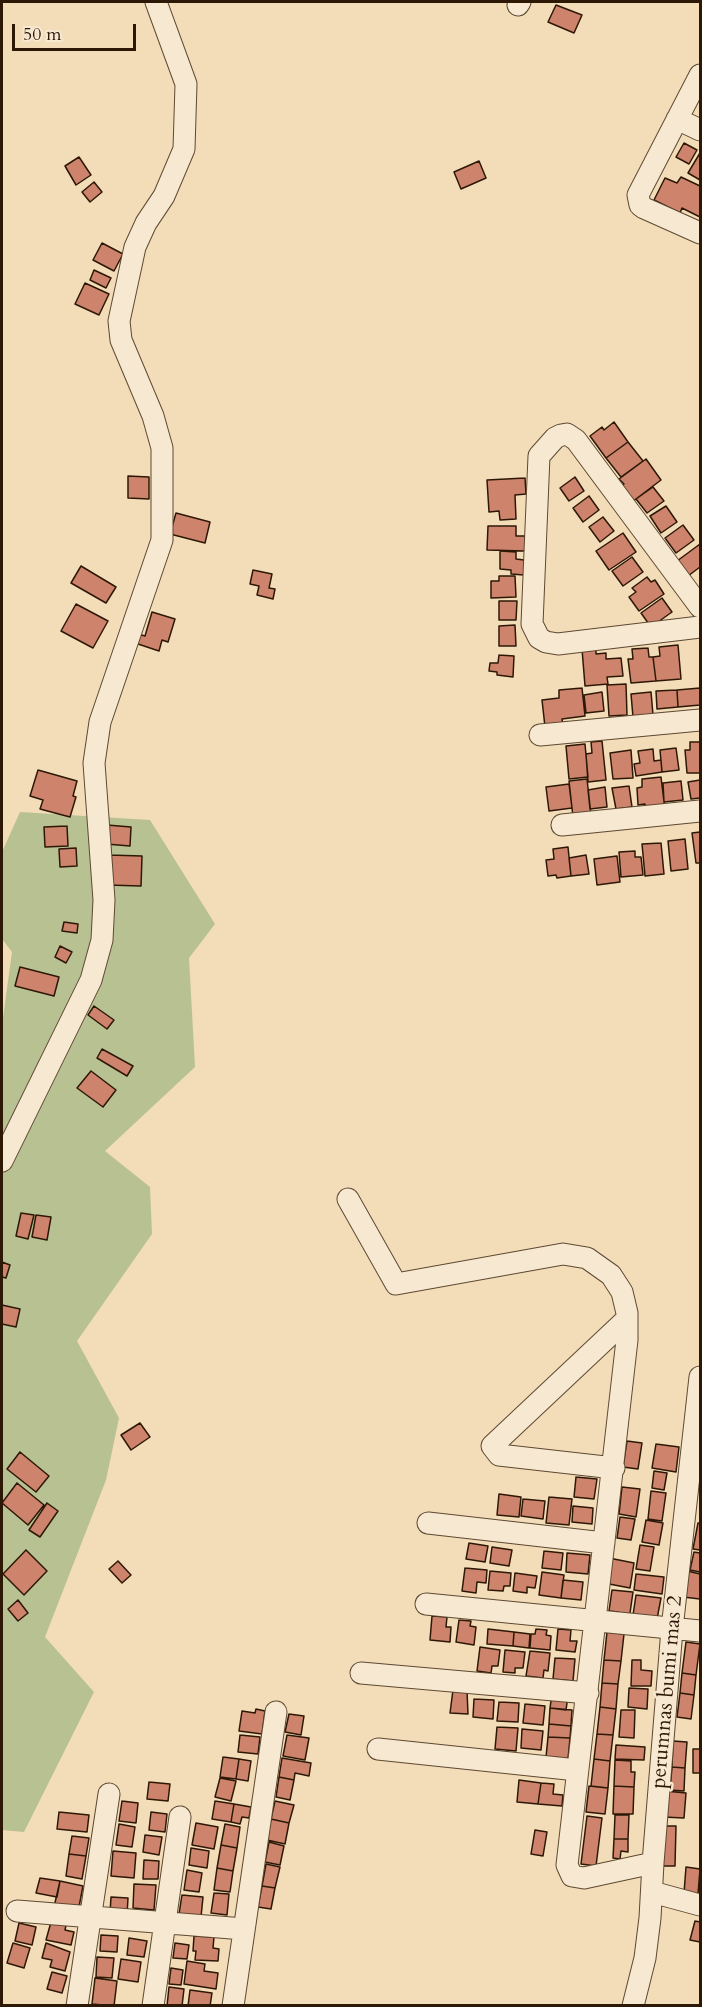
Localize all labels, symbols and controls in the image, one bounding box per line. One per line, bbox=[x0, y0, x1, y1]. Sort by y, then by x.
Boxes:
scale bar bbox=[15, 12, 140, 50]
text: 50 m bbox=[23, 22, 62, 47]
street label: perumnas bumi mas 2 bbox=[647, 1594, 689, 1790]

